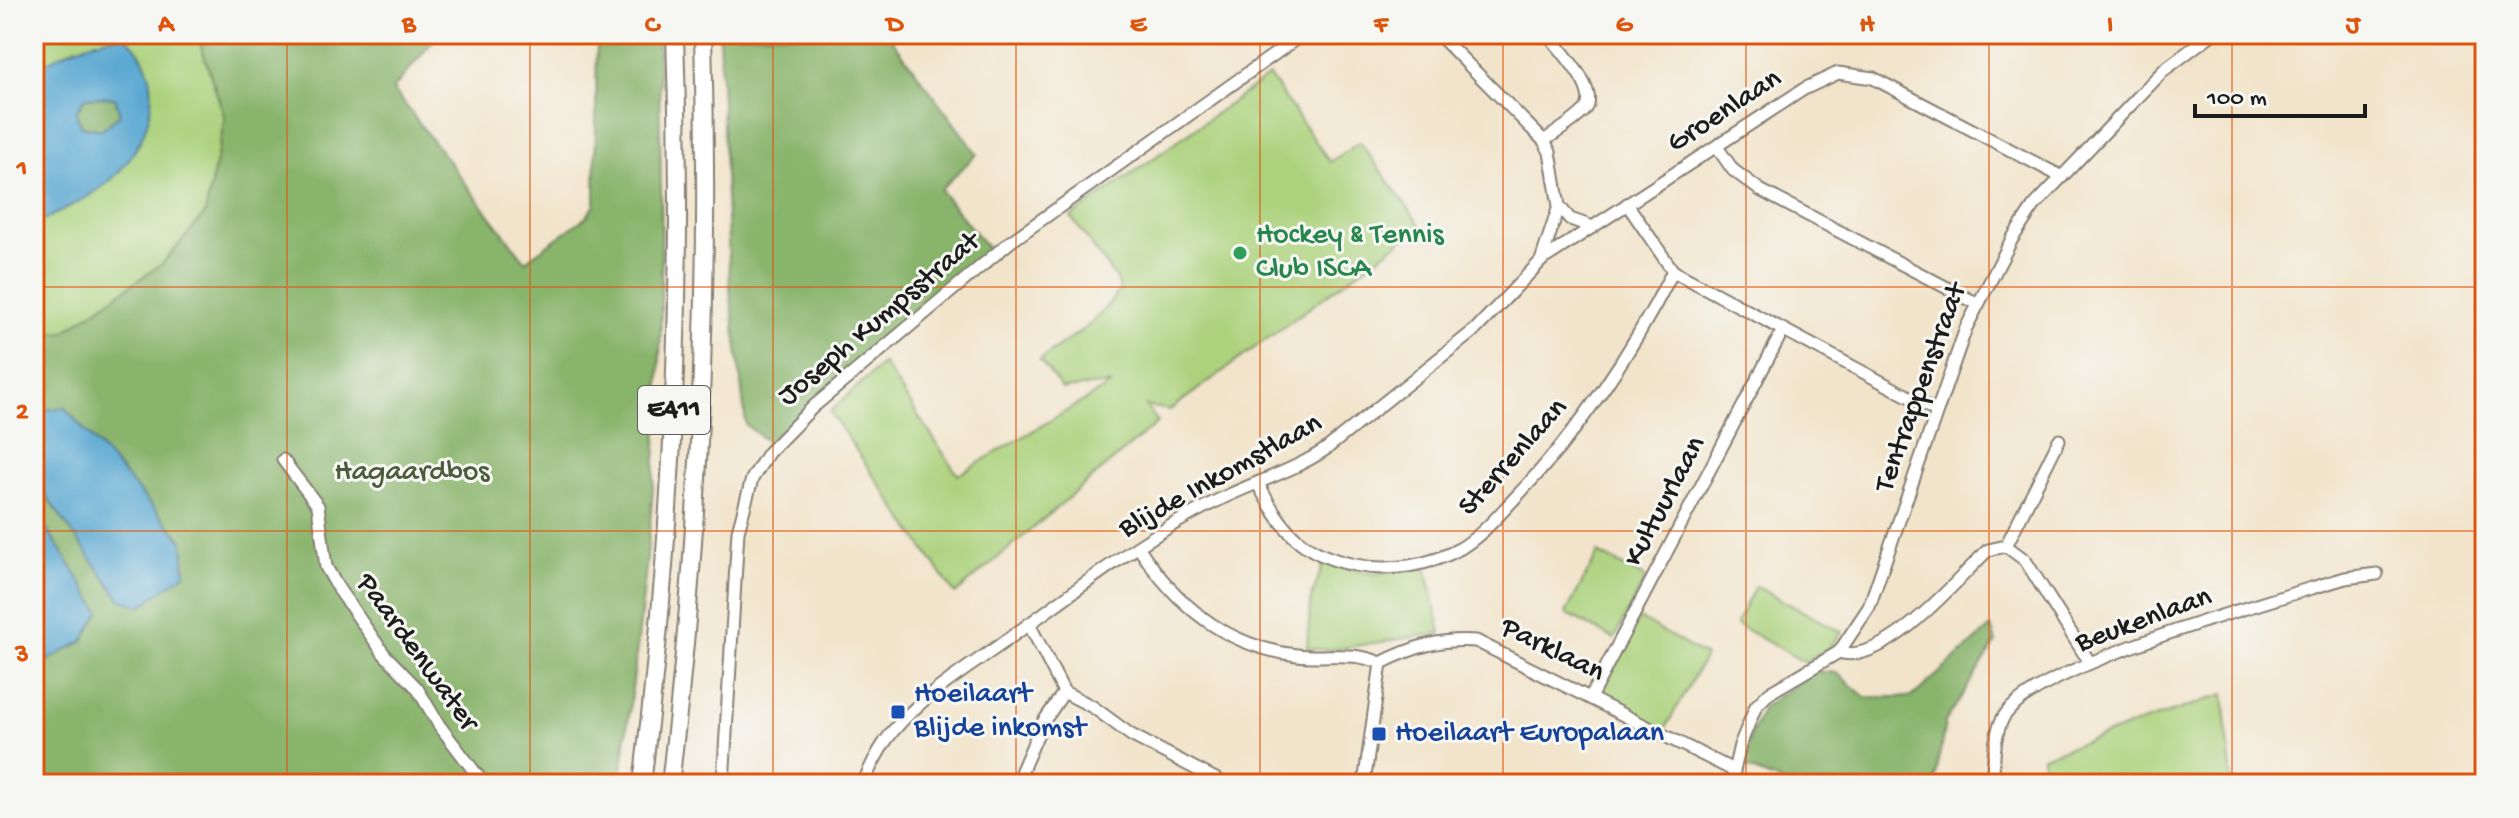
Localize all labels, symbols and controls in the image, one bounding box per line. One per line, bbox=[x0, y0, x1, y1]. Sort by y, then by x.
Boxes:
text: A bbox=[157, 11, 175, 42]
text: B bbox=[401, 11, 417, 42]
text: C bbox=[645, 11, 662, 42]
text: D bbox=[885, 11, 905, 42]
text: E bbox=[1130, 11, 1148, 42]
text: F bbox=[1373, 11, 1389, 42]
text: G bbox=[1616, 11, 1634, 42]
text: H bbox=[1860, 11, 1876, 42]
text: I bbox=[2107, 11, 2113, 42]
text: J bbox=[2345, 11, 2362, 42]
street label: Groenlaan bbox=[1661, 62, 1789, 162]
scale bar bbox=[2195, 68, 2365, 118]
text: 100 m bbox=[2206, 85, 2267, 114]
text: 1 bbox=[16, 155, 27, 186]
place label: Hockey & Tennis Club ISCA bbox=[1256, 219, 1445, 288]
street label: Joseph Kumpsstraat bbox=[772, 223, 990, 415]
marker: Hockey & Tennis Club ISCA bbox=[1231, 244, 1249, 262]
street label: Tentrappenstraat bbox=[1867, 276, 1977, 499]
road number: E411 bbox=[638, 386, 710, 434]
street label: Sterrenlaan bbox=[1452, 392, 1576, 524]
text: 2 bbox=[16, 398, 29, 429]
street label: Blijde Inkomstlaan bbox=[1113, 407, 1329, 548]
street label: Kultuurlaan bbox=[1617, 431, 1715, 573]
park label: Hagaardbos bbox=[335, 456, 490, 491]
street label: Paardenwater bbox=[347, 567, 486, 740]
street label: Beukenlaan bbox=[2070, 580, 2217, 662]
street label: Parklaan bbox=[1493, 610, 1610, 691]
text: 3 bbox=[14, 641, 29, 672]
place label: Hoeilaart Blijde inkomst bbox=[913, 678, 1088, 747]
marker: Hoeilaart Blijde inkomst bbox=[889, 703, 907, 721]
place label: Hoeilaart Europalaan bbox=[1395, 717, 1664, 752]
marker: Hoeilaart Europalaan bbox=[1370, 725, 1388, 743]

